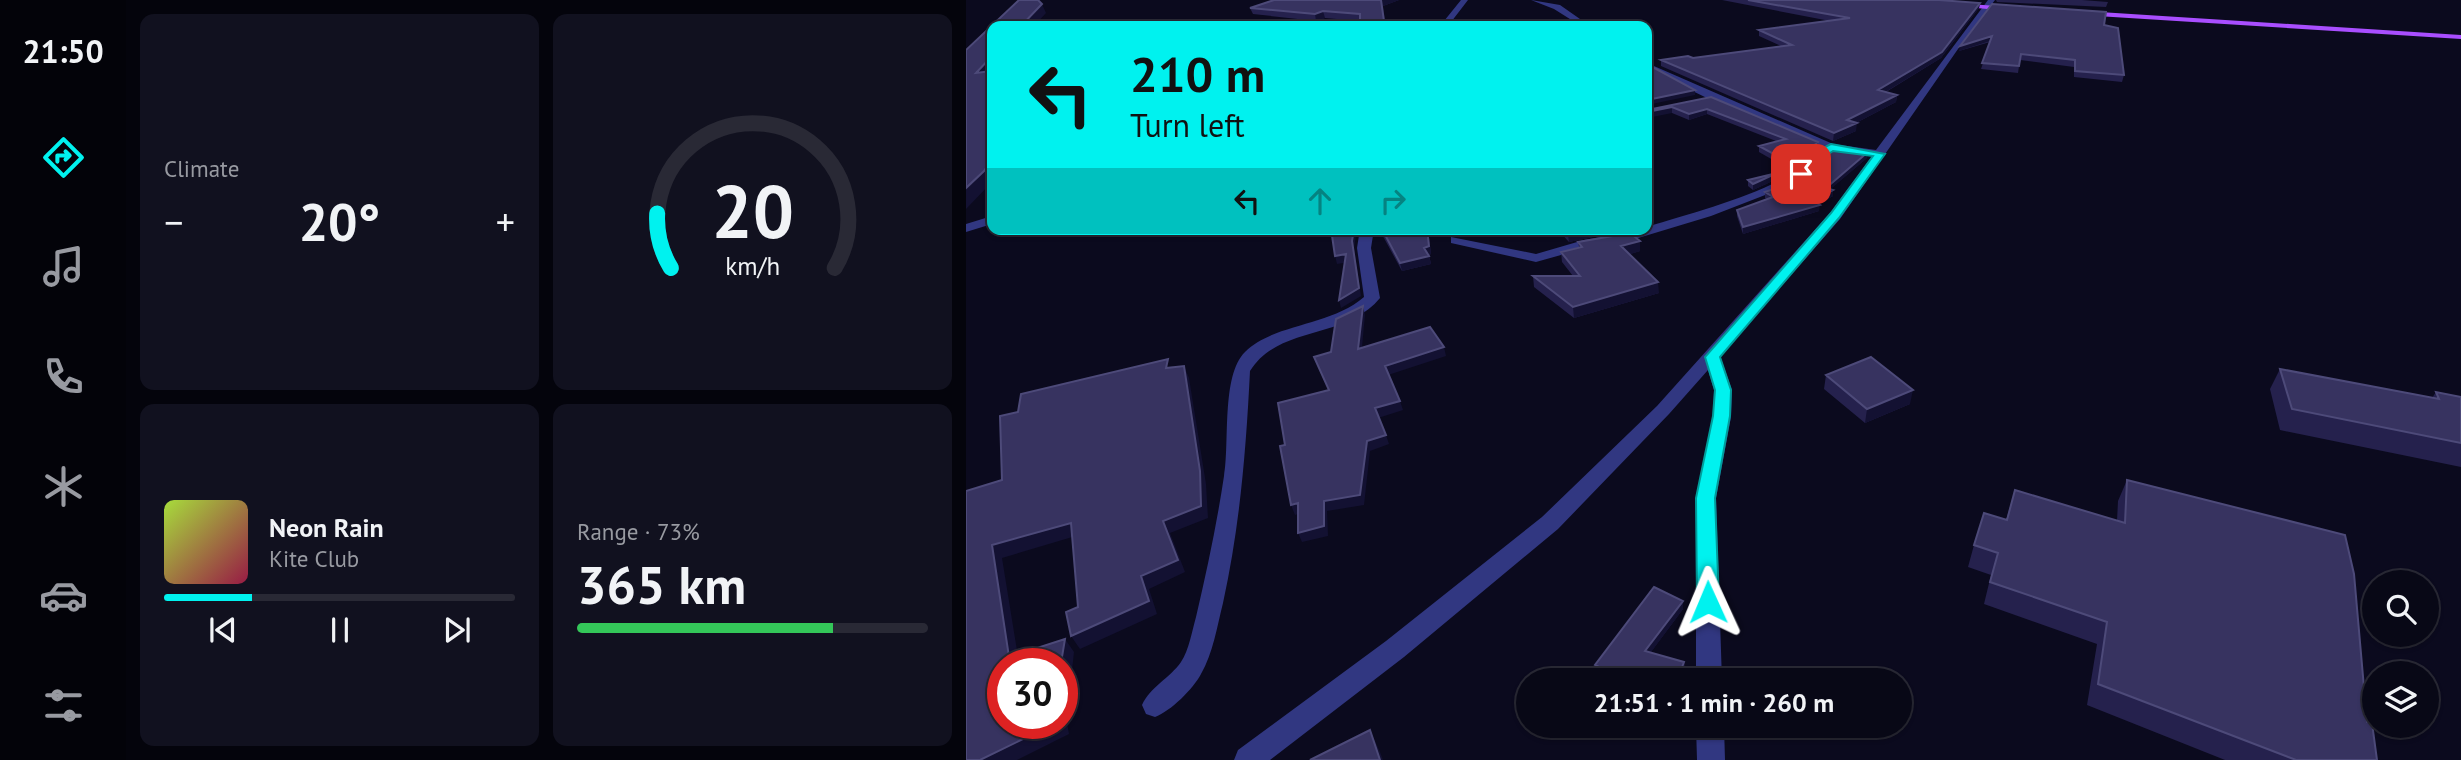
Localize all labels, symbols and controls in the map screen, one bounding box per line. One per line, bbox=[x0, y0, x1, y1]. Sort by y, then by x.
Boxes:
text: 21:50 bbox=[22, 30, 104, 72]
text: 210 m bbox=[1130, 42, 1265, 106]
icon: left bbox=[1015, 49, 1106, 140]
text: Turn left bbox=[1130, 104, 1245, 146]
icon: directions bbox=[39, 133, 88, 182]
pin bbox=[1771, 144, 1831, 204]
text: Climate bbox=[164, 154, 239, 183]
icon: arrive bbox=[1782, 155, 1820, 193]
text: 20 bbox=[711, 164, 794, 258]
icon: left bbox=[1228, 182, 1266, 220]
icon: ahead bbox=[1301, 182, 1339, 220]
icon: right bbox=[1374, 182, 1412, 220]
text: 20° bbox=[299, 188, 380, 255]
text: − bbox=[164, 197, 183, 246]
text: + bbox=[496, 197, 515, 246]
icon: music bbox=[39, 242, 88, 291]
text: km/h bbox=[725, 250, 780, 282]
icon: phone bbox=[39, 352, 88, 401]
icon: climate bbox=[39, 462, 88, 511]
text: Neon Rain bbox=[269, 511, 384, 544]
text: Range · 73% bbox=[577, 517, 700, 546]
text: Kite Club bbox=[269, 544, 359, 573]
text: 365 km bbox=[577, 551, 746, 618]
position arrow bbox=[1671, 565, 1745, 639]
map controls bbox=[2362, 570, 2439, 738]
button: search bbox=[2362, 570, 2439, 647]
icon: car bbox=[39, 571, 88, 620]
icon: previous bbox=[204, 611, 242, 649]
icon: pause bbox=[321, 611, 359, 649]
icon: next bbox=[438, 611, 476, 649]
speed limit sign: 30 bbox=[987, 648, 1078, 739]
button: layers bbox=[2362, 661, 2439, 738]
icon: filters bbox=[39, 681, 88, 730]
text: 21:51 · 1 min · 260 m bbox=[1594, 686, 1834, 719]

